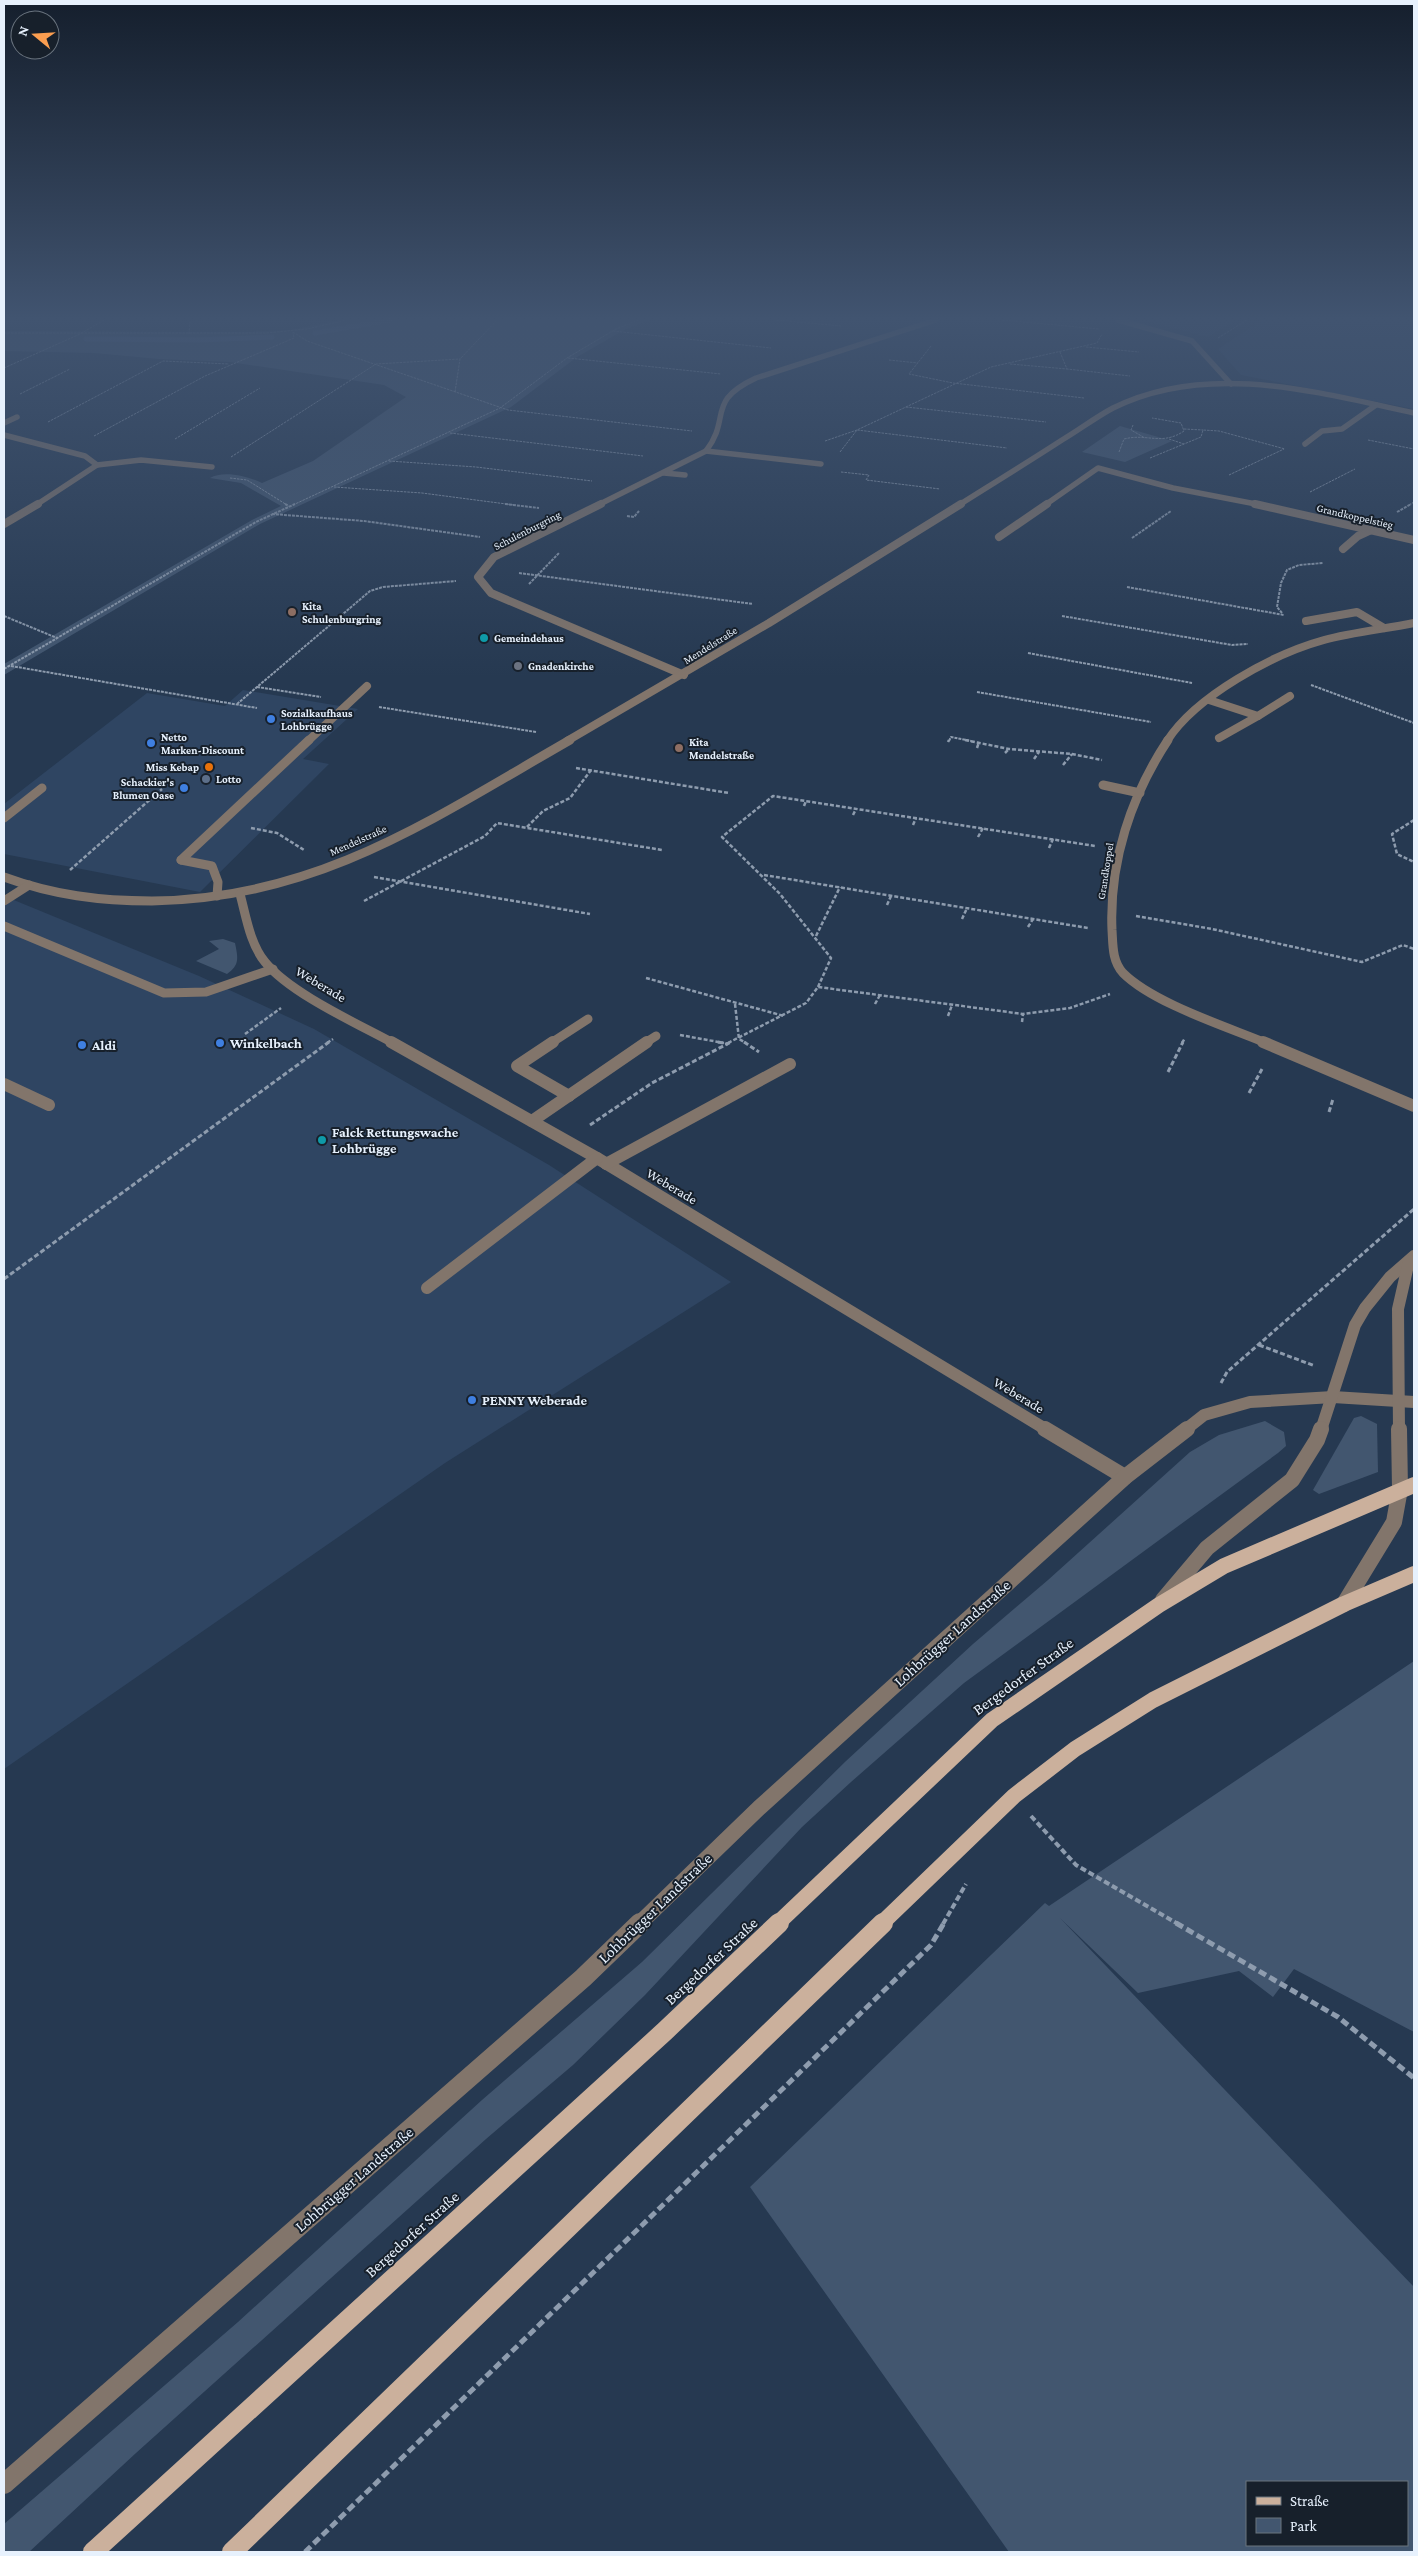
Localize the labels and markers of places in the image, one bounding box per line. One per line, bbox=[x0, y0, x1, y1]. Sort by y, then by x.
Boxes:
place label: Kita Schulenburgring bbox=[302, 600, 381, 625]
marker: Kita Schulenburgring bbox=[286, 606, 298, 618]
marker: Gemeindehaus bbox=[478, 632, 490, 644]
place label: Gemeindehaus bbox=[494, 632, 564, 644]
marker: Gnadenkirche bbox=[512, 660, 524, 672]
place label: Gnadenkirche bbox=[528, 660, 594, 672]
place label: Sozialkaufhaus Lohbrügge bbox=[281, 707, 353, 732]
marker: Sozialkaufhaus Lohbrügge bbox=[265, 713, 277, 725]
place label: Netto Marken-Discount bbox=[161, 731, 244, 756]
place label: Kita Mendelstraße bbox=[689, 736, 754, 761]
marker: Netto Marken-Discount bbox=[145, 737, 157, 749]
marker: Kita Mendelstraße bbox=[673, 742, 685, 754]
place label: Miss Kebap bbox=[146, 761, 199, 773]
marker: Miss Kebap bbox=[203, 761, 215, 773]
marker: Lotto bbox=[200, 773, 212, 785]
place label: Lotto bbox=[216, 773, 241, 785]
place label: Schackier's Blumen Oase bbox=[113, 776, 175, 801]
marker: Schackier's Blumen Oase bbox=[178, 782, 190, 794]
place label: Winkelbach bbox=[229, 1035, 302, 1051]
place label: Aldi bbox=[91, 1037, 116, 1053]
marker: Winkelbach bbox=[214, 1037, 226, 1049]
marker: Aldi bbox=[76, 1039, 88, 1051]
place label: Falck Rettungswache Lohbrügge bbox=[332, 1124, 459, 1156]
marker: Falck Rettungswache Lohbrügge bbox=[316, 1134, 328, 1146]
place label: PENNY Weberade bbox=[482, 1392, 587, 1408]
marker: PENNY Weberade bbox=[466, 1394, 478, 1406]

